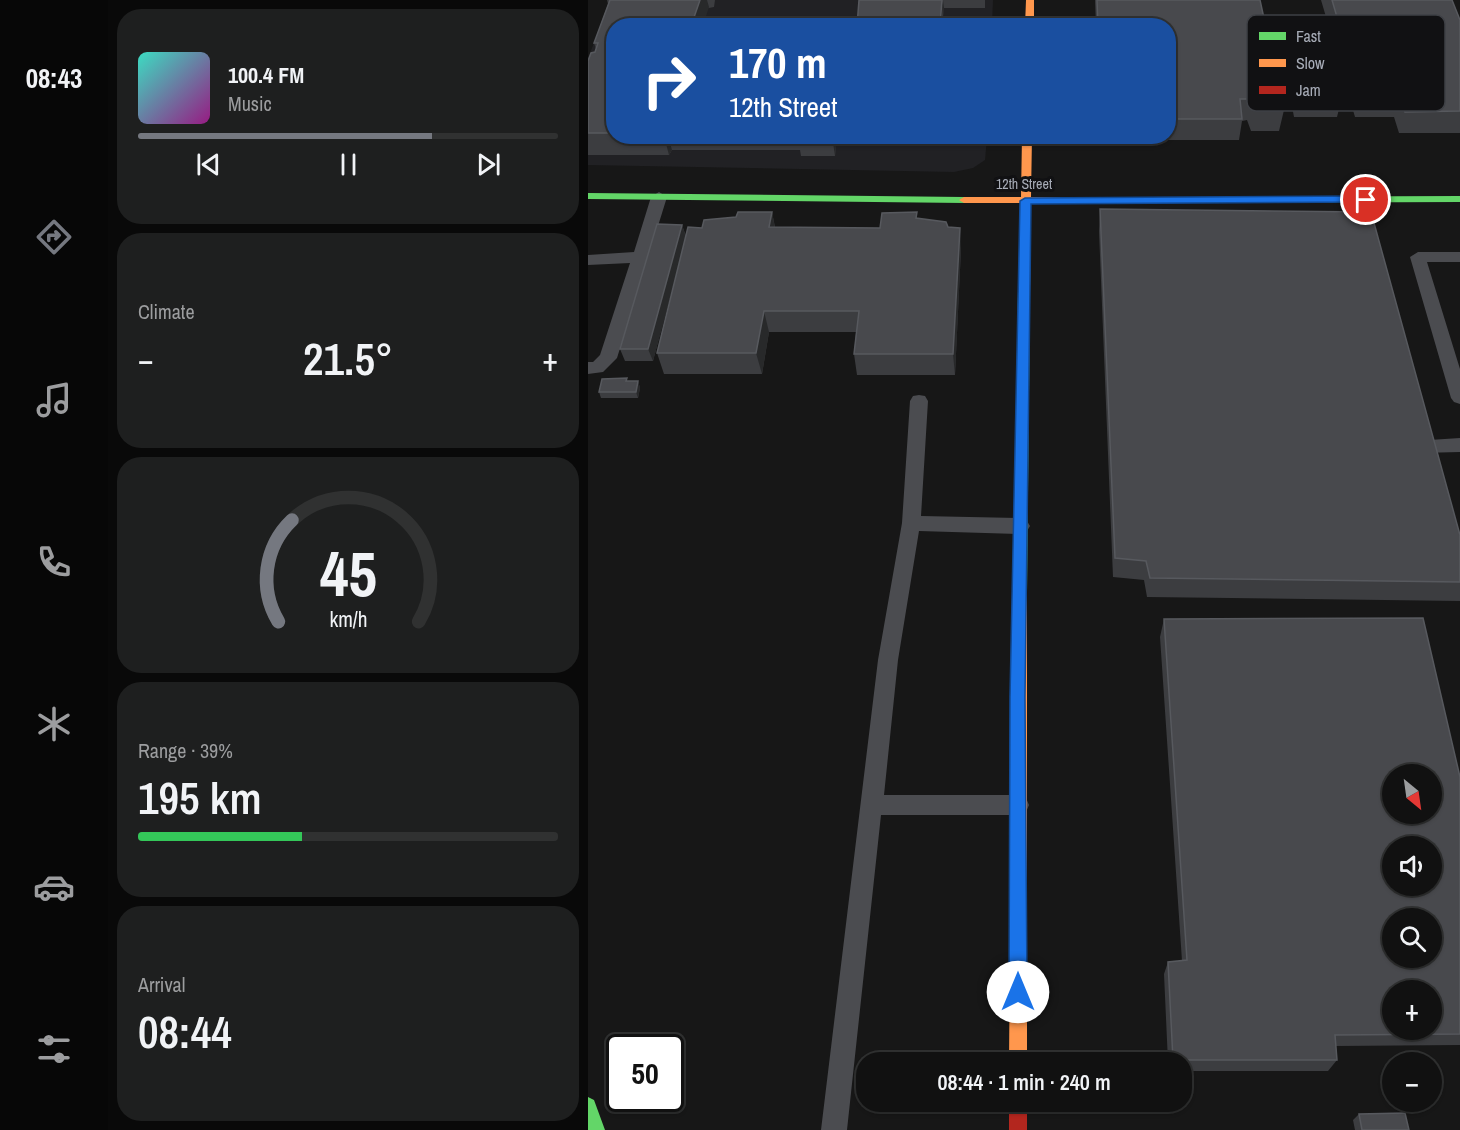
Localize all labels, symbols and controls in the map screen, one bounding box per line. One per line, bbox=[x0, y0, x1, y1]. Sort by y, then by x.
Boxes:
legend bbox=[1247, 15, 1445, 111]
text: Fast bbox=[1296, 25, 1321, 47]
text: 170 m bbox=[729, 35, 827, 91]
icon: right bbox=[630, 42, 708, 120]
text: Slow bbox=[1296, 52, 1325, 74]
text: 08:43 bbox=[26, 60, 82, 96]
text: 100.4 FM bbox=[228, 60, 304, 90]
text: Jam bbox=[1296, 79, 1321, 101]
text: 12th Street bbox=[729, 89, 837, 125]
text: Music bbox=[228, 90, 272, 117]
icon: previous bbox=[192, 148, 225, 181]
icon: pause bbox=[332, 148, 365, 181]
icon: next bbox=[472, 148, 505, 181]
pin bbox=[1340, 174, 1391, 225]
street label: 12th Street bbox=[996, 175, 1052, 193]
icon: arrive bbox=[1349, 183, 1382, 216]
icon: directions bbox=[33, 216, 75, 258]
text: Climate bbox=[138, 298, 195, 325]
text: 21.5° bbox=[303, 328, 393, 389]
text: − bbox=[138, 337, 154, 381]
text: + bbox=[542, 337, 558, 381]
icon: music bbox=[33, 379, 75, 421]
text: 45 bbox=[320, 531, 376, 615]
icon: phone bbox=[33, 541, 75, 583]
text: km/h bbox=[329, 605, 367, 634]
icon: climate bbox=[33, 703, 75, 745]
text: Range · 39% bbox=[138, 737, 233, 764]
north arrow bbox=[1382, 764, 1442, 824]
map controls bbox=[1382, 764, 1442, 1112]
text: 195 km bbox=[138, 767, 262, 828]
button: sound bbox=[1382, 836, 1442, 896]
icon: car bbox=[33, 866, 75, 908]
button: search bbox=[1382, 908, 1442, 968]
position arrow bbox=[986, 960, 1050, 1024]
text: Arrival bbox=[138, 971, 185, 998]
button: + bbox=[1382, 980, 1442, 1040]
text: 08:44 bbox=[138, 1001, 232, 1062]
icon: filters bbox=[33, 1028, 75, 1070]
speed limit sign: 50 bbox=[606, 1034, 684, 1112]
button: − bbox=[1382, 1052, 1442, 1112]
text: 08:44 · 1 min · 240 m bbox=[937, 1067, 1111, 1097]

